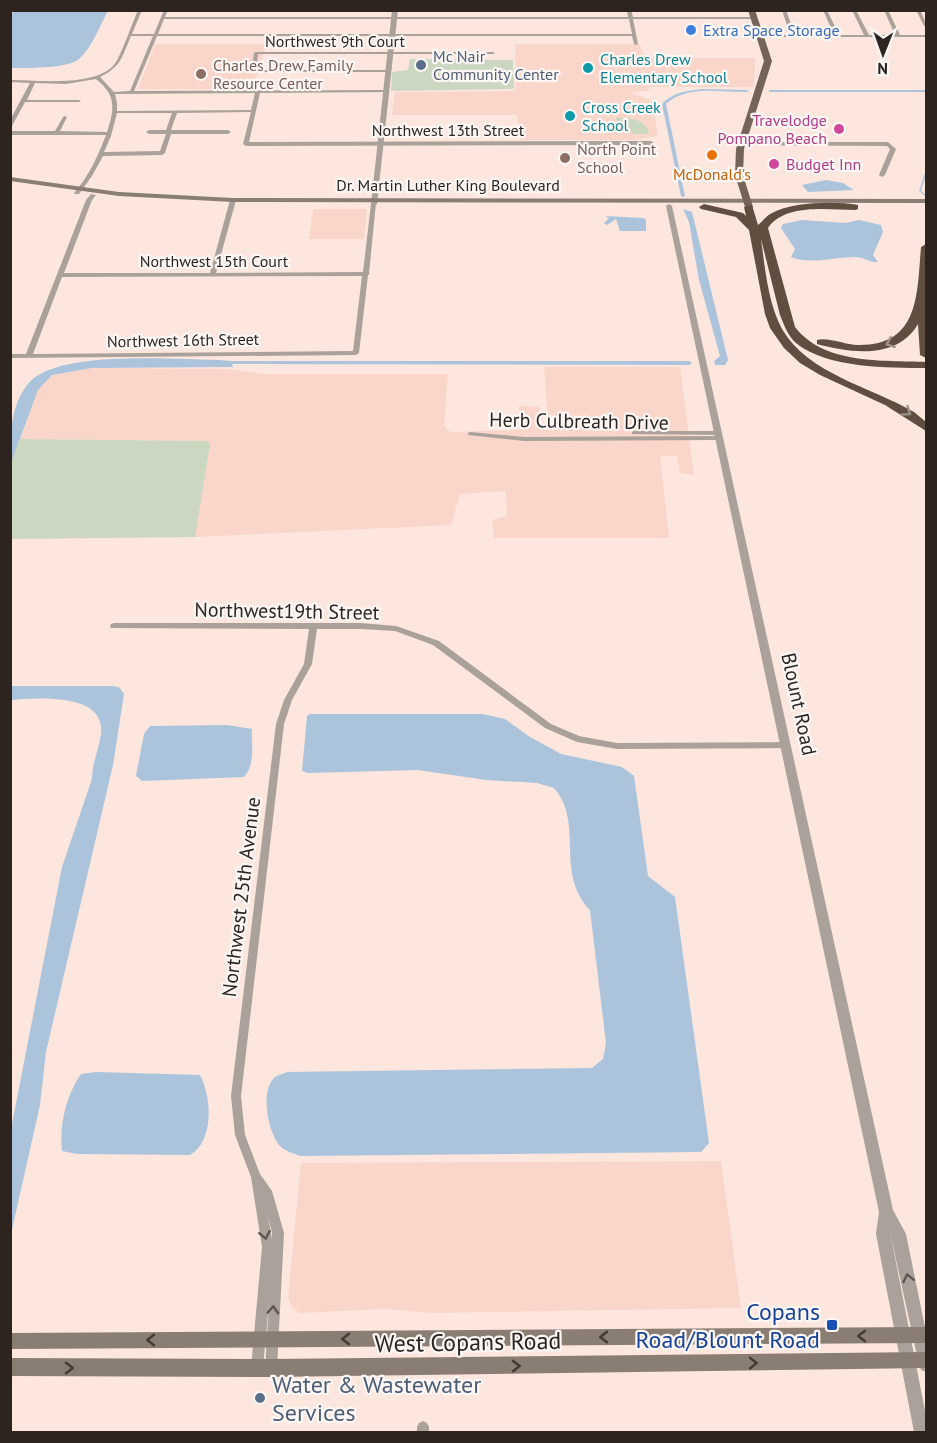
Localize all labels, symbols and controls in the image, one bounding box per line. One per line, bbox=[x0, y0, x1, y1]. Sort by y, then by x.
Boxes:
place label: Extra Space Storage bbox=[703, 20, 840, 40]
marker: Extra Space Storage bbox=[684, 23, 698, 37]
north arrow bbox=[853, 24, 913, 84]
street label: Northwest 9th Court bbox=[265, 31, 406, 51]
place label: Mc Nair Community Center bbox=[433, 46, 559, 84]
place label: Charles Drew Elementary School bbox=[600, 49, 728, 87]
place label: Charles Drew Family Resource Center bbox=[213, 55, 354, 93]
marker: Mc Nair Community Center bbox=[414, 58, 428, 72]
text: N bbox=[877, 59, 888, 79]
marker: Charles Drew Elementary School bbox=[581, 61, 595, 75]
marker: Charles Drew Family Resource Center bbox=[194, 67, 208, 81]
place label: Cross Creek School bbox=[582, 97, 661, 135]
marker: Cross Creek School bbox=[563, 109, 577, 123]
place label: Travelodge Pompano Beach bbox=[717, 110, 827, 148]
street label: Northwest 13th Street bbox=[372, 120, 525, 140]
marker: Travelodge Pompano Beach bbox=[832, 122, 846, 136]
place label: North Point School bbox=[577, 139, 657, 177]
marker: McDonald's bbox=[705, 148, 719, 162]
marker: North Point School bbox=[558, 151, 572, 165]
place label: Budget Inn bbox=[786, 154, 861, 174]
marker: Budget Inn bbox=[767, 157, 781, 171]
place label: McDonald's bbox=[673, 164, 751, 184]
street label: Dr. Martin Luther King Boulevard bbox=[336, 175, 560, 195]
street label: Northwest 15th Court bbox=[140, 251, 289, 271]
street label: Northwest 16th Street bbox=[107, 329, 260, 351]
one-way arrow bbox=[885, 335, 895, 348]
one-way arrow bbox=[901, 405, 912, 416]
street label: Herb Culbreath Drive bbox=[489, 406, 669, 436]
street label: Northwest19th Street bbox=[194, 596, 380, 626]
street label: Blount Road bbox=[775, 650, 823, 758]
street label: Northwest 25th Avenue bbox=[216, 796, 266, 998]
one-way arrow bbox=[258, 1230, 271, 1240]
one-way arrow bbox=[903, 1273, 916, 1283]
place label: Copans Road/Blount Road bbox=[635, 1296, 820, 1355]
one-way arrow bbox=[267, 1305, 280, 1314]
marker: Copans Road/Blount Road bbox=[825, 1318, 839, 1332]
street label: West Copans Road bbox=[374, 1325, 562, 1359]
one-way arrow bbox=[858, 1329, 867, 1342]
one-way arrow bbox=[600, 1331, 609, 1343]
one-way arrow bbox=[342, 1333, 351, 1345]
one-way arrow bbox=[147, 1334, 156, 1346]
one-way arrow bbox=[748, 1357, 757, 1369]
one-way arrow bbox=[511, 1360, 520, 1372]
one-way arrow bbox=[64, 1362, 73, 1374]
place label: Water & Wastewater Services bbox=[272, 1369, 481, 1428]
marker: Water & Wastewater Services bbox=[253, 1391, 267, 1405]

